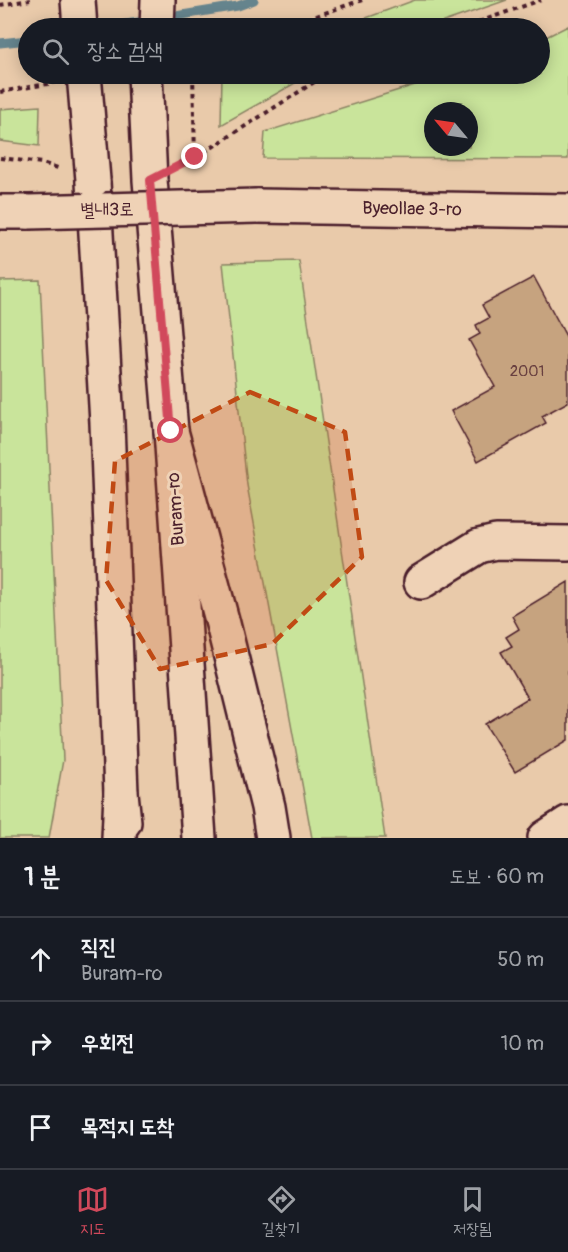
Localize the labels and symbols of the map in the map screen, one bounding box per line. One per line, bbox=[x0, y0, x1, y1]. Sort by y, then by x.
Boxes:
north arrow bbox=[424, 102, 478, 156]
route end bbox=[181, 143, 207, 169]
street label: Byeollae 3-ro bbox=[362, 197, 462, 221]
street label: 별내3로 bbox=[80, 198, 134, 222]
house number: 2001 bbox=[510, 362, 544, 381]
route start bbox=[157, 417, 183, 443]
street label: Buram-ro bbox=[162, 471, 190, 546]

